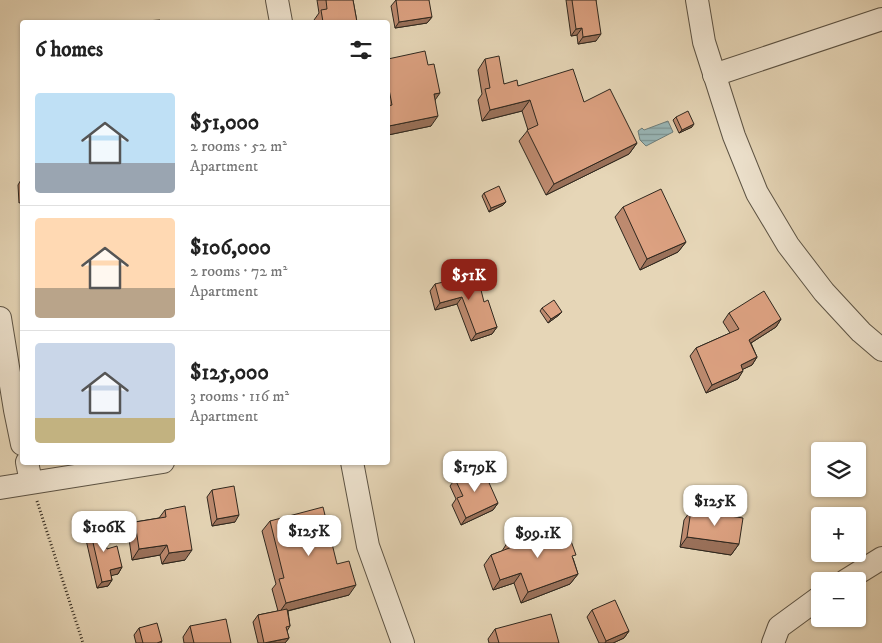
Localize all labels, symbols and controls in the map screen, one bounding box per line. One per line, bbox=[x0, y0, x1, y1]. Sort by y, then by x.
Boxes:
icon: filters bbox=[347, 36, 375, 64]
text: 6 homes bbox=[35, 37, 103, 63]
text: $51,000 bbox=[190, 110, 259, 136]
icon: home bbox=[75, 113, 135, 173]
text: 2 rooms · 52 m² bbox=[190, 136, 287, 156]
text: Apartment bbox=[190, 156, 258, 176]
text: $106,000 bbox=[190, 235, 271, 261]
icon: home bbox=[75, 238, 135, 298]
pin: $51K bbox=[439, 258, 499, 301]
text: 2 rooms · 72 m² bbox=[190, 261, 287, 281]
text: $51K bbox=[452, 265, 486, 285]
text: Apartment bbox=[190, 281, 258, 301]
text: $125,000 bbox=[190, 360, 269, 386]
icon: home bbox=[75, 363, 135, 423]
text: 3 rooms · 116 m² bbox=[190, 386, 289, 406]
text: Apartment bbox=[190, 406, 258, 426]
map controls bbox=[811, 442, 866, 627]
button: layers bbox=[811, 442, 866, 497]
pin: $179K bbox=[440, 450, 510, 493]
text: $179K bbox=[454, 457, 496, 477]
pin: $125K bbox=[680, 484, 750, 527]
text: $125K bbox=[694, 491, 736, 511]
button: + bbox=[811, 507, 866, 562]
pin: $106K bbox=[69, 510, 139, 553]
pin: $125K bbox=[274, 514, 344, 557]
pin: $99.1K bbox=[497, 516, 579, 559]
text: $106K bbox=[83, 517, 125, 537]
text: $125K bbox=[288, 521, 330, 541]
text: $99.1K bbox=[515, 523, 561, 543]
button: − bbox=[811, 572, 866, 627]

